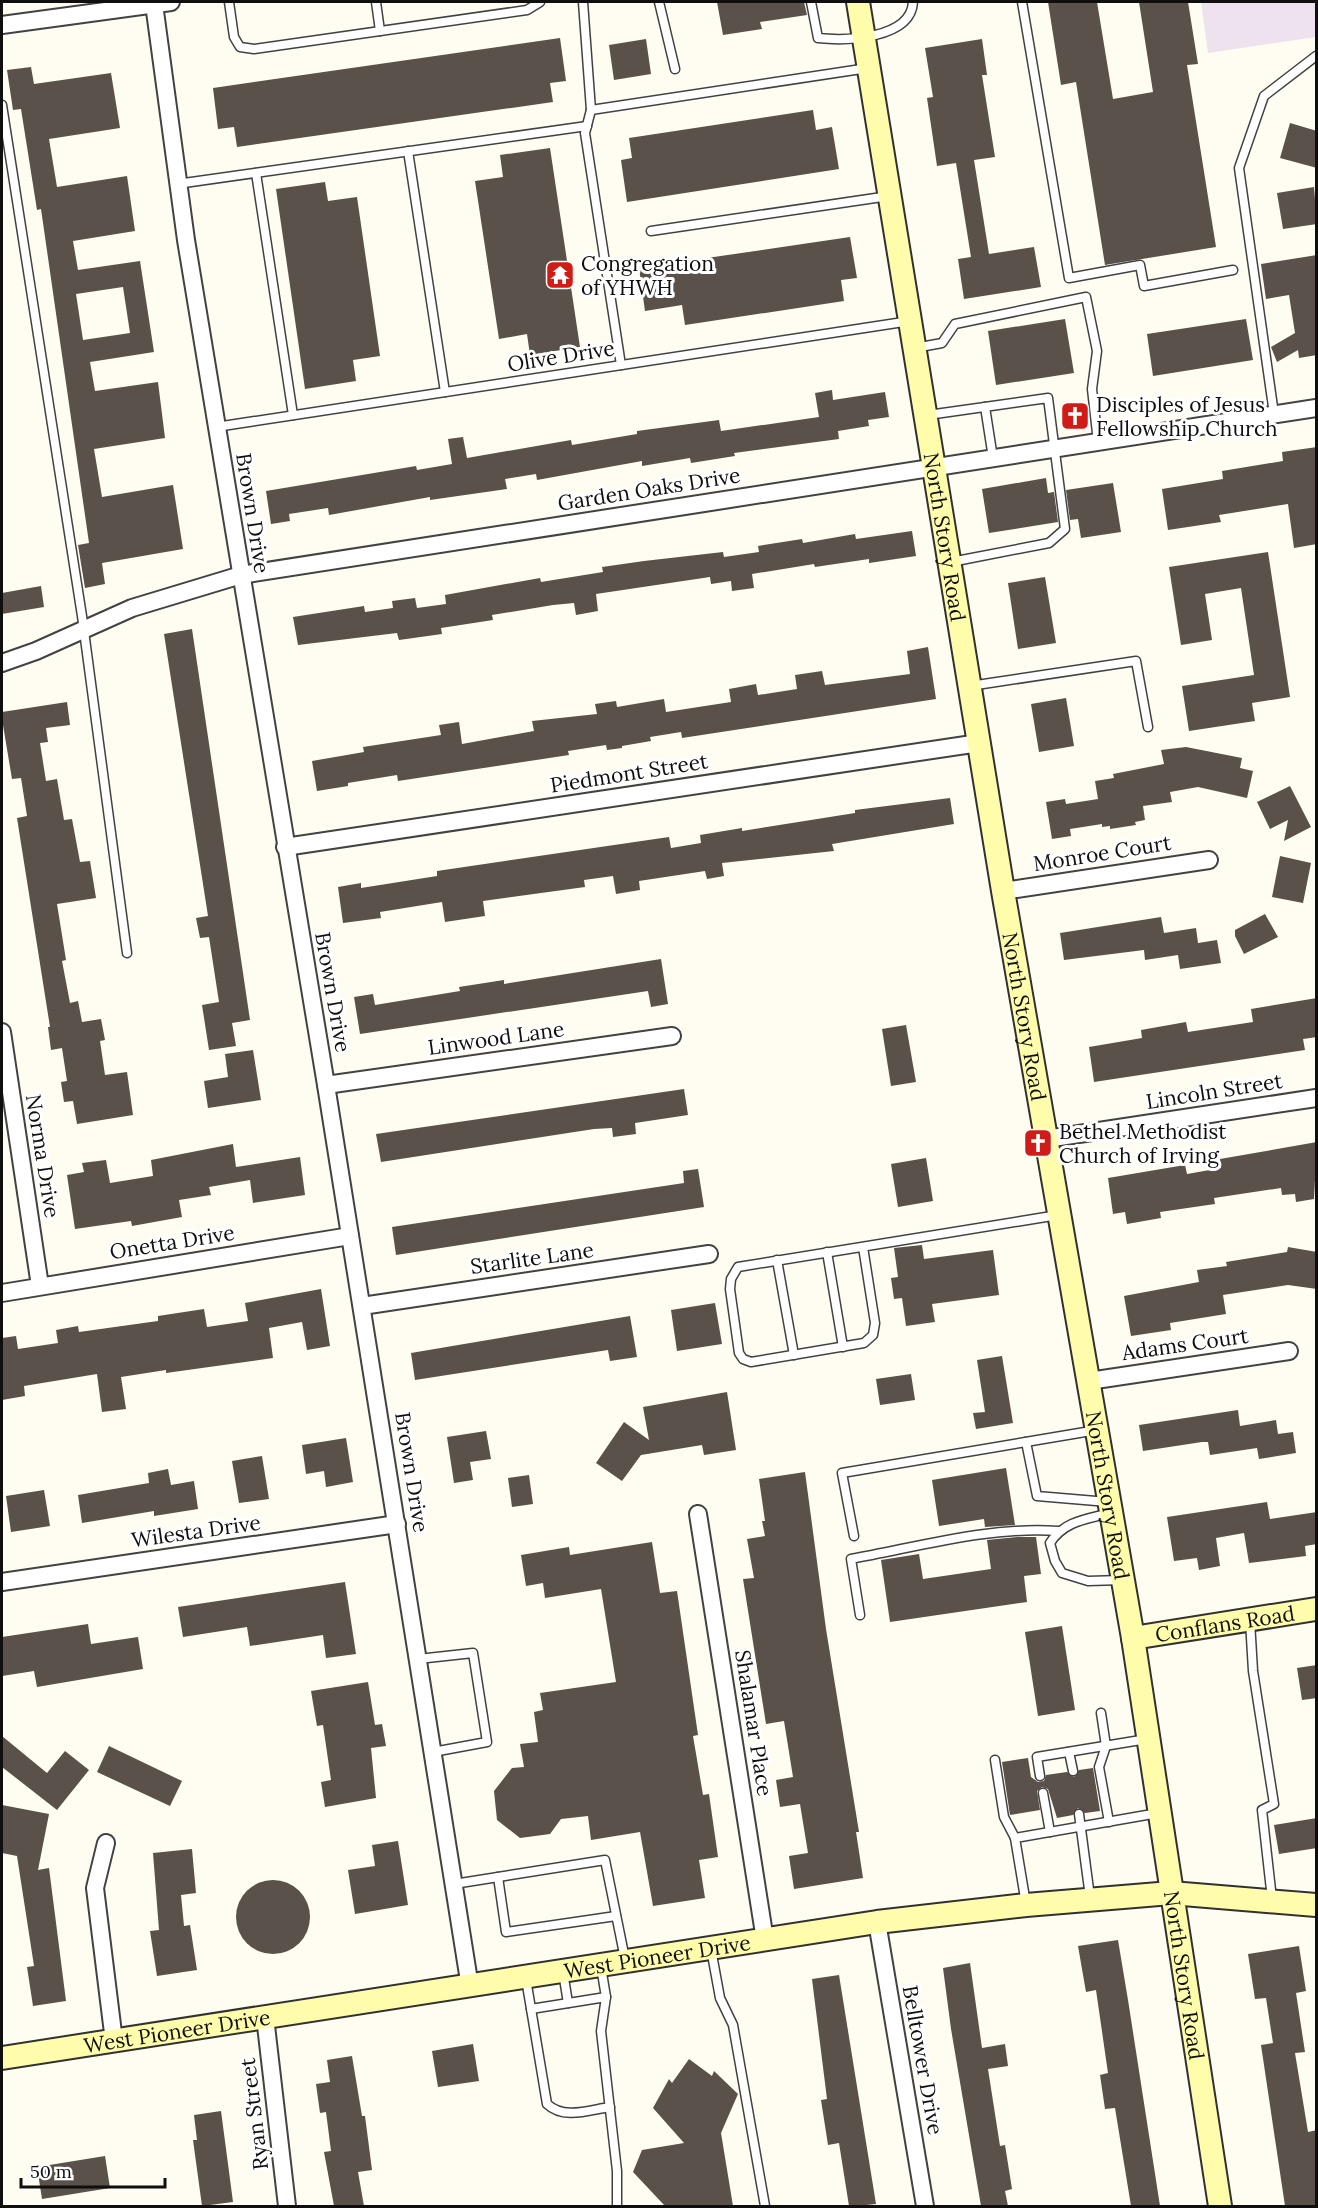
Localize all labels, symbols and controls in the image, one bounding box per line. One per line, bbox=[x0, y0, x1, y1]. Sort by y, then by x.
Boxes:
place label: Congregation of YHWH bbox=[581, 250, 714, 301]
temple icon: Congregation of YHWH bbox=[544, 259, 576, 291]
street label: Olive Drive bbox=[505, 334, 617, 378]
place label: Disciples of Jesus Fellowship Church bbox=[1096, 391, 1278, 442]
church icon: Disciples of Jesus Fellowship Church bbox=[1059, 400, 1091, 432]
street label: Brown Drive bbox=[230, 451, 276, 575]
street label: North Story Road bbox=[918, 451, 972, 623]
street label: Garden Oaks Drive bbox=[556, 461, 742, 517]
street label: Piedmont Street bbox=[548, 747, 711, 799]
street label: Monroe Court bbox=[1031, 829, 1174, 877]
street label: Brown Drive bbox=[309, 930, 357, 1054]
street label: North Story Road bbox=[997, 930, 1053, 1103]
street label: Linwood Lane bbox=[426, 1015, 566, 1061]
street label: Lincoln Street bbox=[1144, 1067, 1285, 1115]
street label: Norma Drive bbox=[20, 1092, 66, 1220]
place label: Bethel Methodist Church of Irving bbox=[1059, 1118, 1227, 1169]
church icon: Bethel Methodist Church of Irving bbox=[1022, 1127, 1054, 1159]
street label: Onetta Drive bbox=[108, 1219, 236, 1265]
street label: Starlite Lane bbox=[469, 1236, 595, 1280]
street label: Adams Court bbox=[1119, 1322, 1251, 1366]
street label: North Story Road bbox=[1080, 1409, 1136, 1582]
street label: Brown Drive bbox=[389, 1410, 435, 1534]
street label: Wilesta Drive bbox=[130, 1509, 262, 1553]
street label: Conflans Road bbox=[1153, 1599, 1296, 1648]
street label: Shalamar Place bbox=[729, 1648, 779, 1798]
street label: North Story Road bbox=[1158, 1889, 1211, 2062]
street label: West Pioneer Drive bbox=[562, 1928, 752, 1984]
street label: Belltower Drive bbox=[897, 1983, 949, 2137]
street label: West Pioneer Drive bbox=[82, 2003, 272, 2059]
street label: Ryan Street bbox=[234, 2056, 274, 2172]
scale bar bbox=[21, 2151, 165, 2189]
text: 50 m bbox=[30, 2160, 72, 2183]

